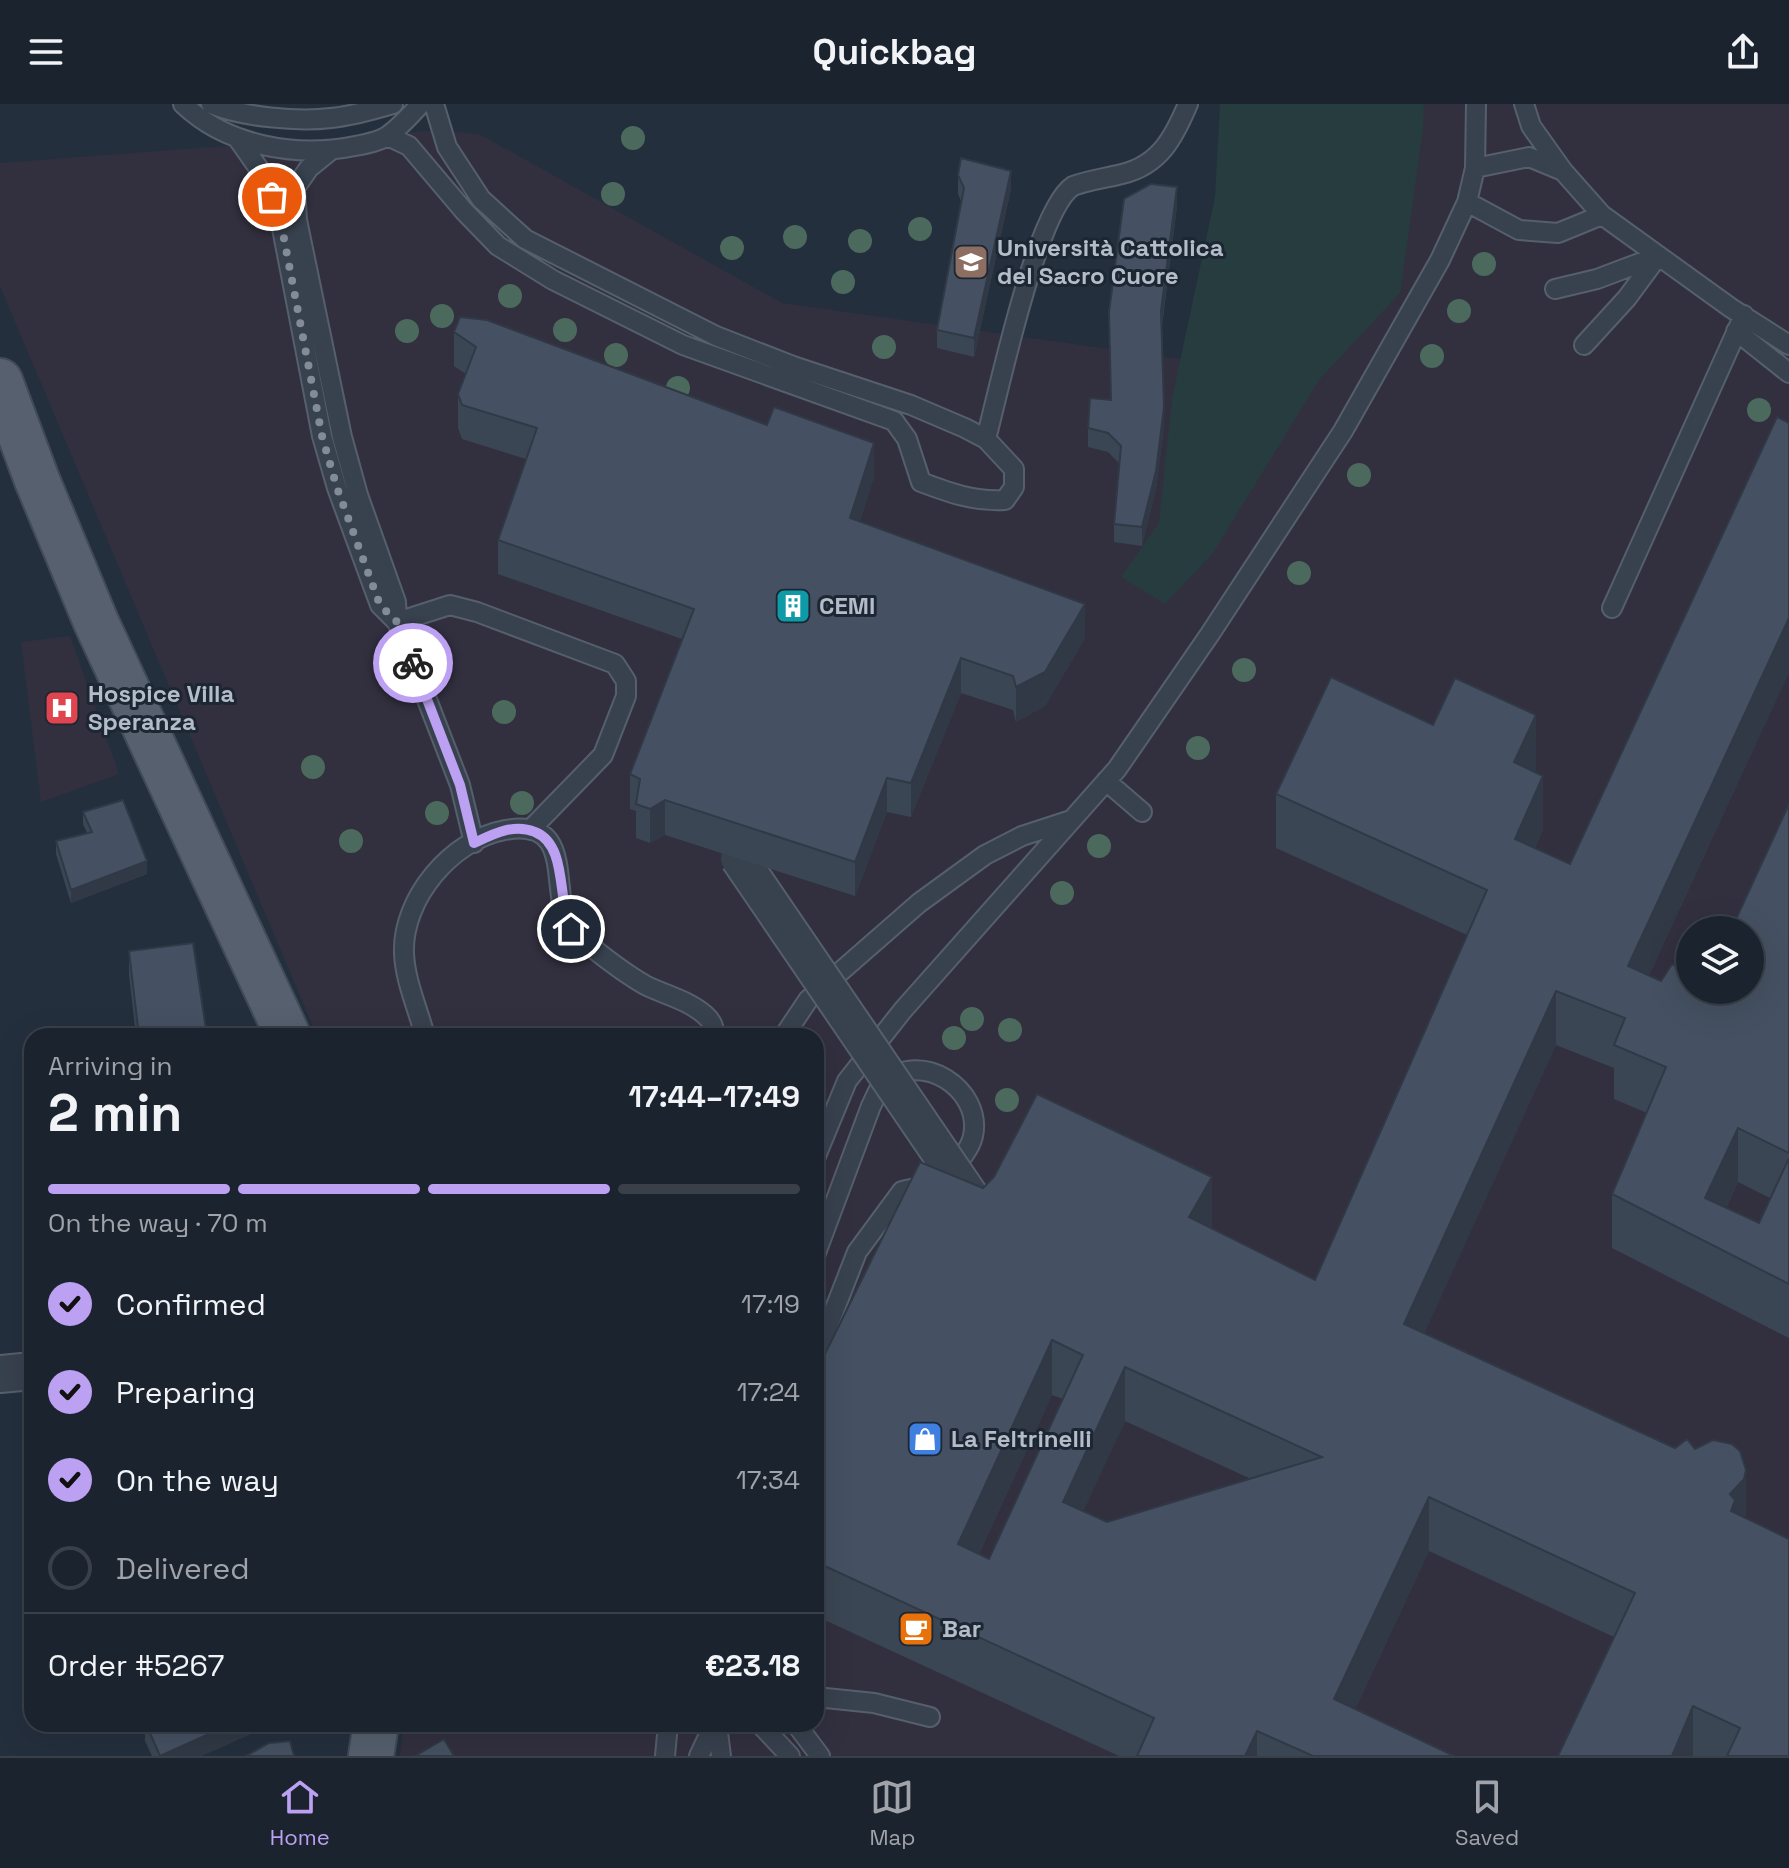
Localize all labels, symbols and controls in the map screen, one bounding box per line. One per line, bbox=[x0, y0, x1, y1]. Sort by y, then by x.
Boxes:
text: Quickbag bbox=[813, 29, 976, 75]
icon: menu bbox=[24, 30, 68, 74]
icon: share bbox=[1721, 30, 1765, 74]
pin bbox=[238, 163, 306, 231]
icon: bag bbox=[250, 175, 294, 219]
place label: Università Cattolica del Sacro Cuore bbox=[997, 232, 1224, 291]
school or university icon: Università Cattolica del Sacro Cuore bbox=[952, 243, 990, 281]
building icon: CEMI bbox=[774, 587, 812, 625]
place label: CEMI bbox=[819, 590, 875, 621]
courier bbox=[373, 623, 453, 703]
icon: bike bbox=[391, 641, 435, 685]
place label: Hospice Villa Speranza bbox=[88, 678, 234, 737]
hospital icon: Hospice Villa Speranza bbox=[43, 689, 81, 727]
pin bbox=[537, 895, 605, 963]
icon: home bbox=[549, 907, 593, 951]
map controls bbox=[1676, 916, 1764, 1004]
button: layers bbox=[1676, 916, 1764, 1004]
text: Arriving in bbox=[48, 1049, 172, 1083]
text: 17:44–17:49 bbox=[628, 1077, 800, 1116]
text: 2 min bbox=[48, 1080, 182, 1146]
text: On the way · 70 m bbox=[48, 1206, 268, 1240]
icon: check bbox=[48, 1282, 92, 1326]
text: Confirmed bbox=[116, 1285, 266, 1324]
text: 17:19 bbox=[741, 1287, 800, 1321]
icon: check bbox=[48, 1370, 92, 1414]
text: Preparing bbox=[116, 1373, 255, 1412]
text: 17:24 bbox=[737, 1375, 800, 1409]
shop icon: La Feltrinelli bbox=[906, 1420, 944, 1458]
place label: La Feltrinelli bbox=[951, 1423, 1092, 1454]
icon: check bbox=[48, 1458, 92, 1502]
text: On the way bbox=[116, 1461, 279, 1500]
text: 17:34 bbox=[736, 1463, 800, 1497]
text: Delivered bbox=[116, 1549, 250, 1588]
cafe icon: Bar bbox=[897, 1610, 935, 1648]
place label: Bar bbox=[942, 1613, 981, 1644]
text: Order #5267 bbox=[48, 1646, 224, 1685]
text: €23.18 bbox=[705, 1646, 800, 1685]
tab: Home bbox=[270, 1775, 330, 1851]
tab: Map bbox=[869, 1775, 915, 1851]
tab: Saved bbox=[1455, 1775, 1519, 1851]

